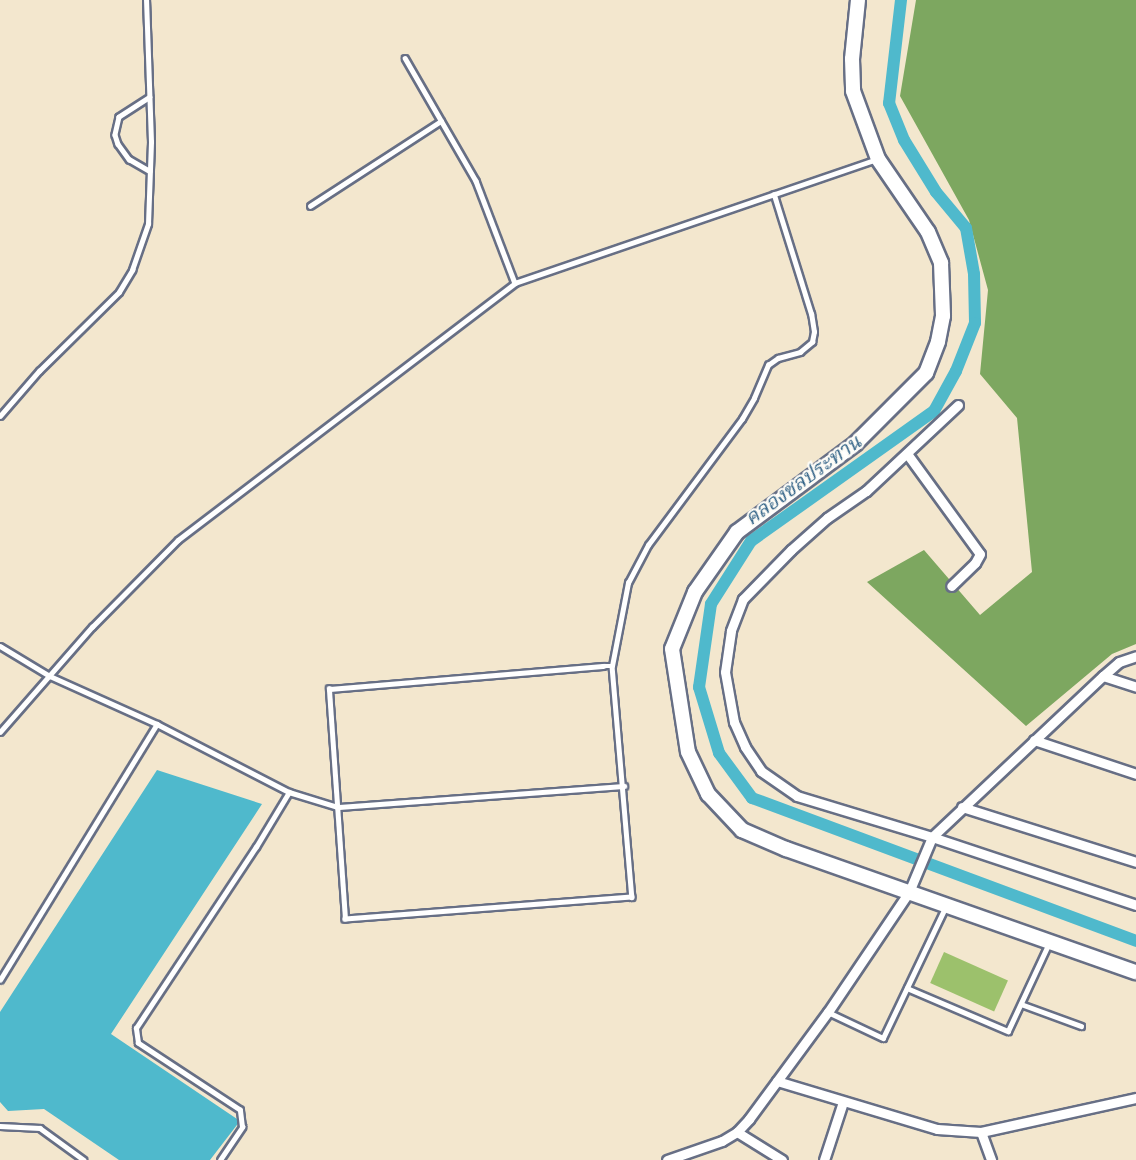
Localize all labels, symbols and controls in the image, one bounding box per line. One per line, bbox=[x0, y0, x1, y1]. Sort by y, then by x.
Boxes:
water label: คลองชลประทาน bbox=[740, 430, 866, 530]

